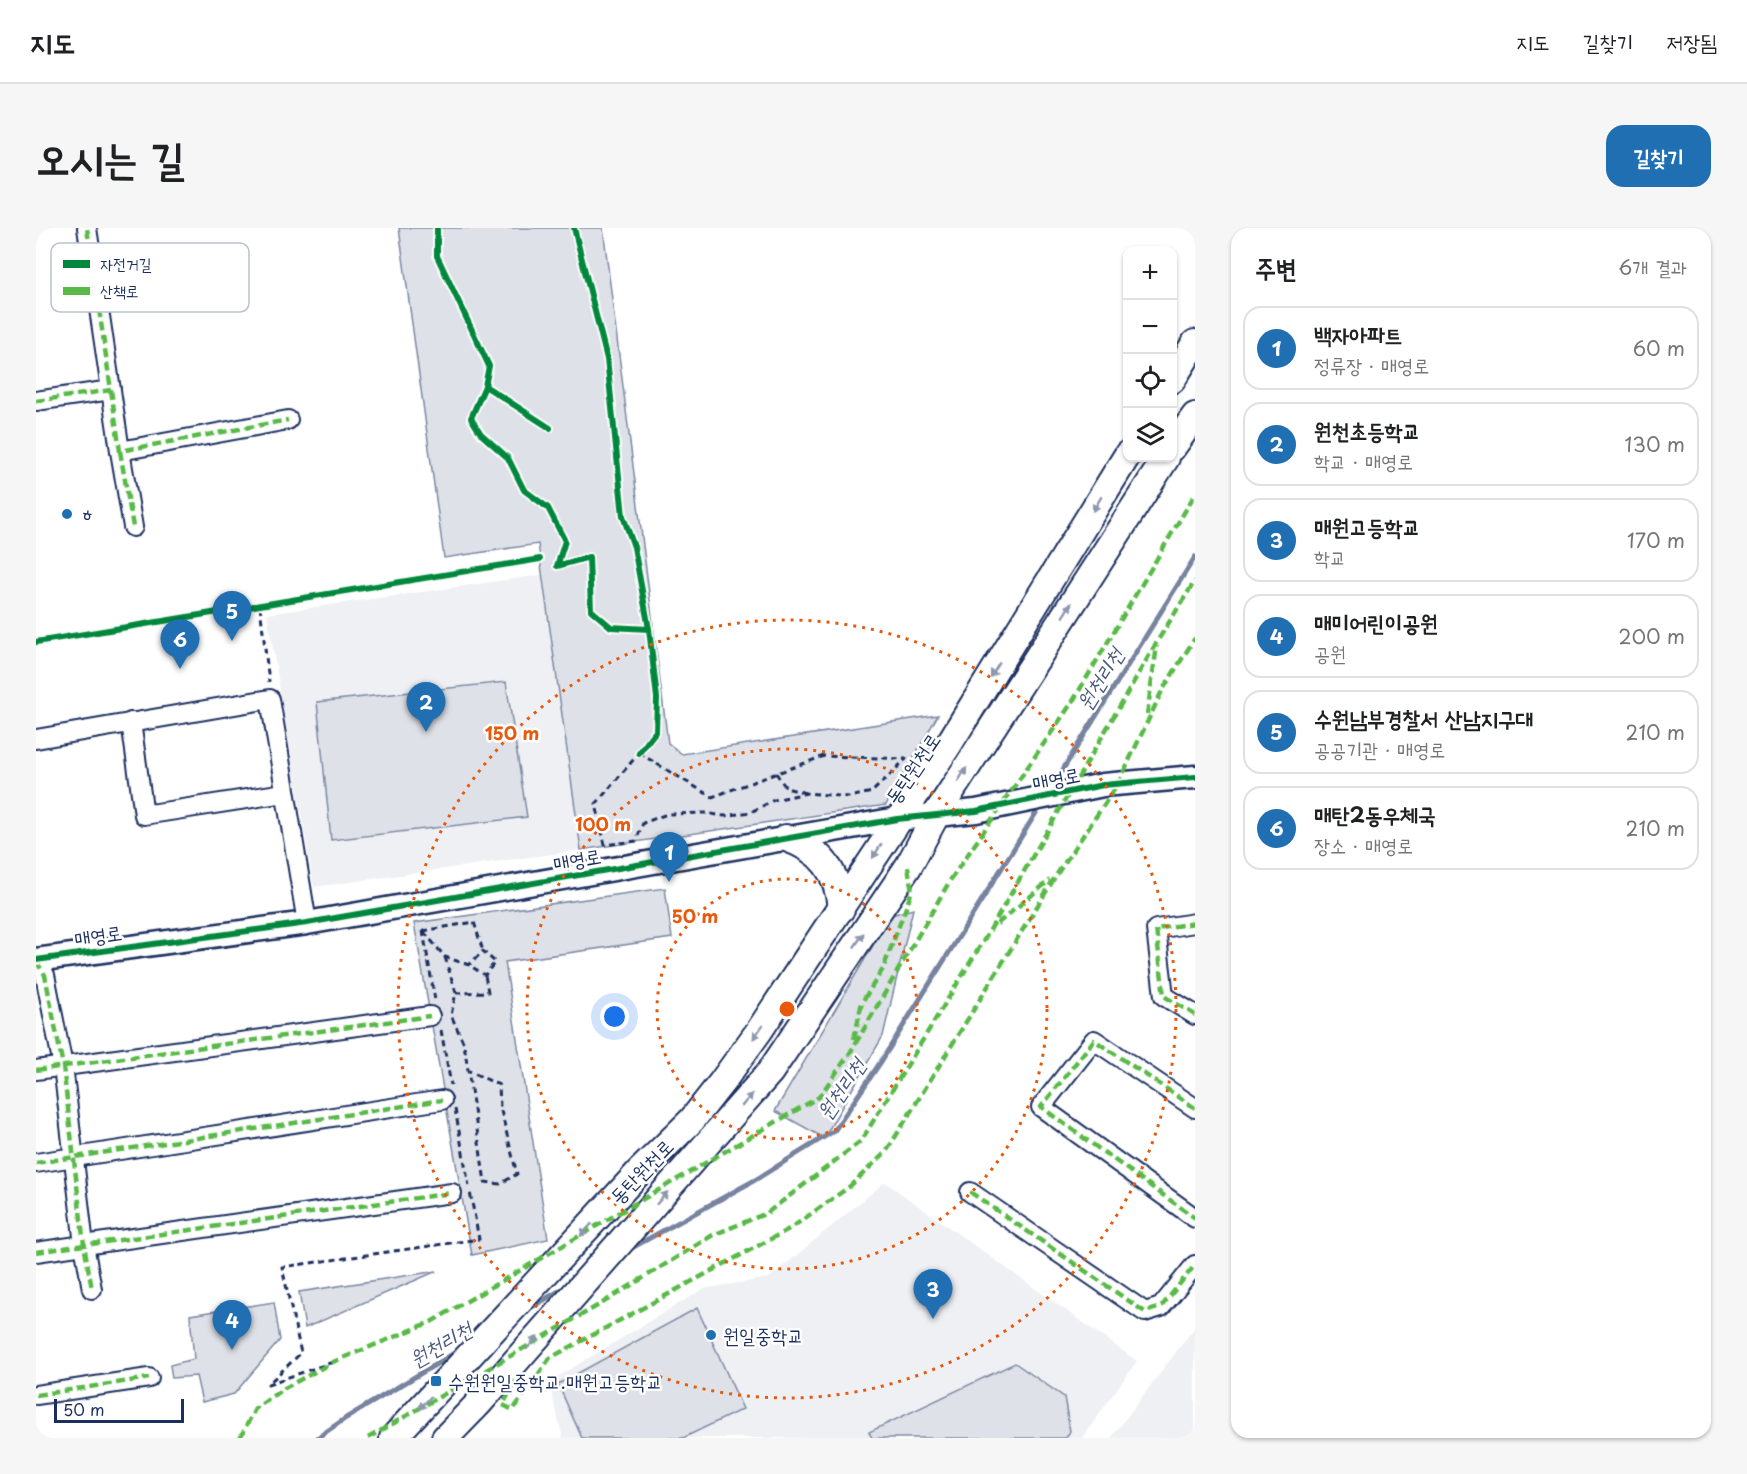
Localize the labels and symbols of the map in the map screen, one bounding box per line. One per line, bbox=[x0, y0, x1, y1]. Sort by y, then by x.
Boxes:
legend bbox=[51, 243, 249, 312]
text: 자전거길 bbox=[100, 251, 152, 275]
text: 산책로 bbox=[100, 278, 139, 302]
one-way arrow bbox=[1092, 496, 1103, 512]
place label: ㅎ bbox=[79, 499, 95, 529]
marker: ㅎ bbox=[60, 507, 74, 521]
pin: 5 bbox=[212, 592, 252, 641]
one-way arrow bbox=[1061, 602, 1072, 619]
pin: 6 bbox=[160, 620, 200, 669]
water label: 원천리천 bbox=[1068, 639, 1132, 715]
one-way arrow bbox=[989, 662, 1000, 678]
pin: 2 bbox=[406, 682, 446, 732]
text: 150 m bbox=[485, 719, 539, 746]
street label: 동탄원천로 bbox=[877, 726, 947, 810]
street label: 매영로 bbox=[1029, 759, 1083, 797]
one-way arrow bbox=[956, 767, 967, 783]
text: 100 m bbox=[575, 810, 631, 837]
pin: 1 bbox=[650, 832, 688, 882]
street label: 매영로 bbox=[551, 840, 603, 878]
one-way arrow bbox=[872, 843, 883, 859]
text: 50 m bbox=[672, 902, 718, 929]
street label: 매영로 bbox=[72, 917, 124, 953]
one-way arrow bbox=[853, 933, 865, 949]
centre of rings bbox=[777, 999, 797, 1019]
your location bbox=[600, 1002, 629, 1031]
one-way arrow bbox=[753, 1024, 765, 1039]
water label: 원천리천 bbox=[808, 1049, 873, 1125]
one-way arrow bbox=[740, 1092, 753, 1108]
street label: 동탄원천로 bbox=[602, 1132, 680, 1210]
one-way arrow bbox=[655, 1190, 669, 1205]
one-way arrow bbox=[579, 1222, 593, 1237]
pin: 3 bbox=[914, 1270, 952, 1319]
pin: 4 bbox=[212, 1300, 252, 1350]
water label: 원천리천 bbox=[403, 1311, 479, 1374]
place label: 원일중학교 bbox=[723, 1320, 803, 1350]
marker: 원일중학교 bbox=[704, 1328, 718, 1342]
one-way arrow bbox=[525, 1336, 538, 1351]
place label: 수원원일중학교.매원고등학교 bbox=[448, 1366, 663, 1396]
marker: 수원원일중학교.매원고등학교 bbox=[429, 1374, 443, 1388]
scale bar bbox=[54, 1396, 184, 1424]
one-way arrow bbox=[418, 1396, 432, 1411]

